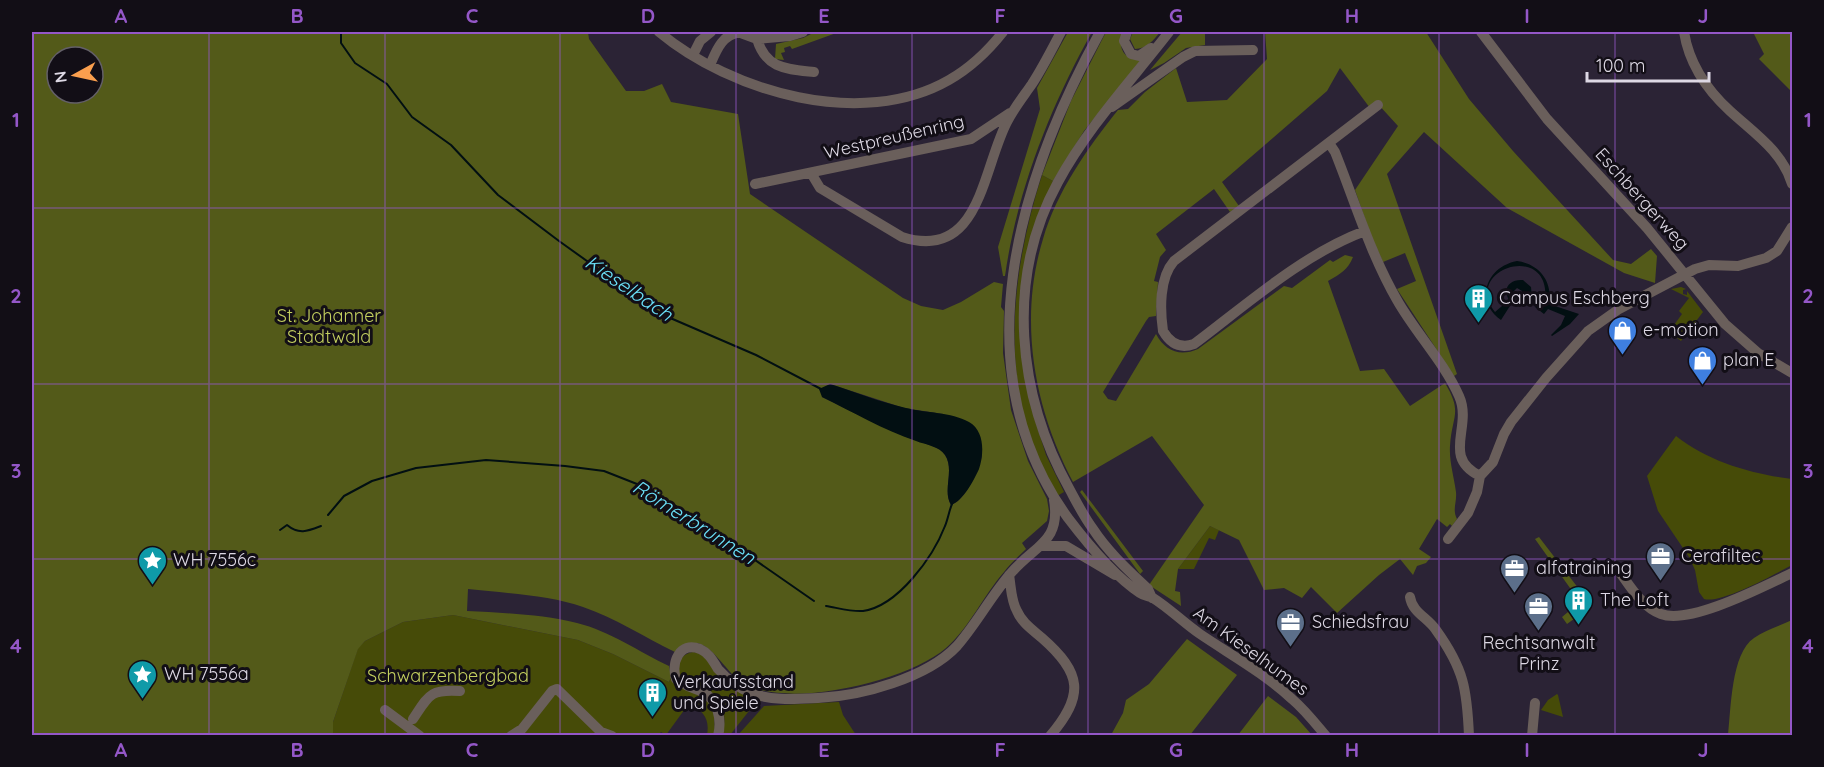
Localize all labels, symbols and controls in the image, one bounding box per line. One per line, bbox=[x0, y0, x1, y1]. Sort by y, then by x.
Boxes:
text: A bbox=[115, 3, 128, 28]
text: B bbox=[290, 3, 304, 28]
text: C bbox=[466, 3, 479, 28]
text: D bbox=[641, 3, 655, 28]
text: E bbox=[818, 3, 830, 28]
text: F bbox=[994, 3, 1006, 28]
text: G bbox=[1169, 3, 1183, 28]
text: H bbox=[1345, 3, 1359, 28]
text: I bbox=[1524, 3, 1530, 28]
text: J bbox=[1697, 3, 1709, 28]
north arrow bbox=[45, 45, 105, 105]
scale bar bbox=[1587, 45, 1708, 83]
text: 100 m bbox=[1596, 54, 1645, 77]
text: N bbox=[49, 70, 71, 84]
text: 1 bbox=[12, 107, 20, 132]
text: 1 bbox=[1804, 107, 1812, 132]
street label: Westpreußenring bbox=[821, 109, 966, 164]
street label: Eschbergerweg bbox=[1590, 143, 1694, 255]
water label: Kieselbach bbox=[581, 249, 678, 326]
building icon: Campus Eschberg bbox=[1462, 282, 1494, 324]
text: 2 bbox=[10, 283, 22, 308]
text: 2 bbox=[1802, 283, 1814, 308]
place label: Campus Eschberg bbox=[1499, 286, 1650, 309]
park label: St. Johanner Stadtwald bbox=[277, 304, 381, 348]
shop icon: e-motion bbox=[1606, 314, 1638, 356]
place label: e-motion bbox=[1643, 318, 1719, 341]
shop icon: plan E bbox=[1686, 344, 1718, 386]
place label: plan E bbox=[1723, 348, 1775, 371]
text: 3 bbox=[11, 458, 21, 483]
text: 3 bbox=[1803, 458, 1813, 483]
water label: Römerbrunnen bbox=[628, 474, 761, 569]
office icon: Cerafiltec bbox=[1644, 540, 1676, 582]
place icon: WH 7556c bbox=[136, 544, 168, 586]
place label: Cerafiltec bbox=[1681, 544, 1760, 567]
place label: WH 7556c bbox=[173, 548, 256, 571]
office icon: alfatraining bbox=[1499, 552, 1531, 594]
place label: alfatraining bbox=[1536, 556, 1632, 579]
building icon: The Loft bbox=[1563, 584, 1595, 626]
place label: The Loft bbox=[1600, 588, 1669, 611]
office icon: Rechtsanwalt Prinz bbox=[1523, 590, 1555, 632]
street label: Am Kieselhumes bbox=[1189, 601, 1314, 700]
office icon: Schiedsfrau bbox=[1275, 606, 1307, 648]
place label: Schiedsfrau bbox=[1312, 610, 1409, 633]
place label: Rechtsanwalt Prinz bbox=[1483, 631, 1595, 675]
text: 4 bbox=[10, 633, 22, 658]
text: 4 bbox=[1802, 633, 1814, 658]
place icon: WH 7556a bbox=[127, 658, 159, 700]
place label: WH 7556a bbox=[164, 662, 249, 685]
park label: Schwarzenbergbad bbox=[367, 664, 529, 687]
place label: Verkaufsstand und Spiele bbox=[673, 670, 794, 714]
building icon: Verkaufsstand und Spiele bbox=[636, 676, 668, 718]
text: A bbox=[115, 737, 128, 762]
text: B bbox=[290, 737, 304, 762]
text: C bbox=[466, 737, 479, 762]
text: D bbox=[641, 737, 655, 762]
text: E bbox=[818, 737, 830, 762]
text: F bbox=[994, 737, 1006, 762]
text: G bbox=[1169, 737, 1183, 762]
text: H bbox=[1345, 737, 1359, 762]
text: I bbox=[1524, 737, 1530, 762]
text: J bbox=[1697, 737, 1709, 762]

